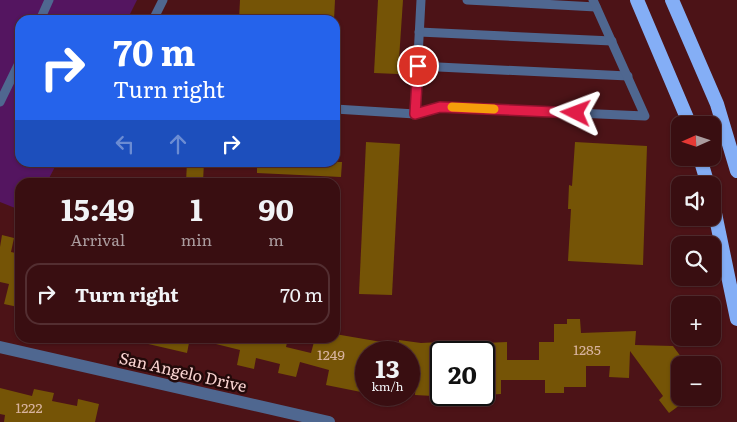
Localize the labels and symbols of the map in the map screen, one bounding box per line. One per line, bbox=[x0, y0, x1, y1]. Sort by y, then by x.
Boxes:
pin bbox=[397, 45, 439, 87]
position arrow bbox=[549, 86, 601, 138]
north arrow bbox=[671, 116, 721, 166]
house number: 1285 bbox=[573, 339, 601, 359]
speed limit sign: 20 bbox=[430, 341, 495, 406]
house number: 1249 bbox=[317, 344, 345, 364]
street label: San Angelo Drive bbox=[117, 345, 249, 397]
house number: 1222 bbox=[16, 397, 43, 417]

